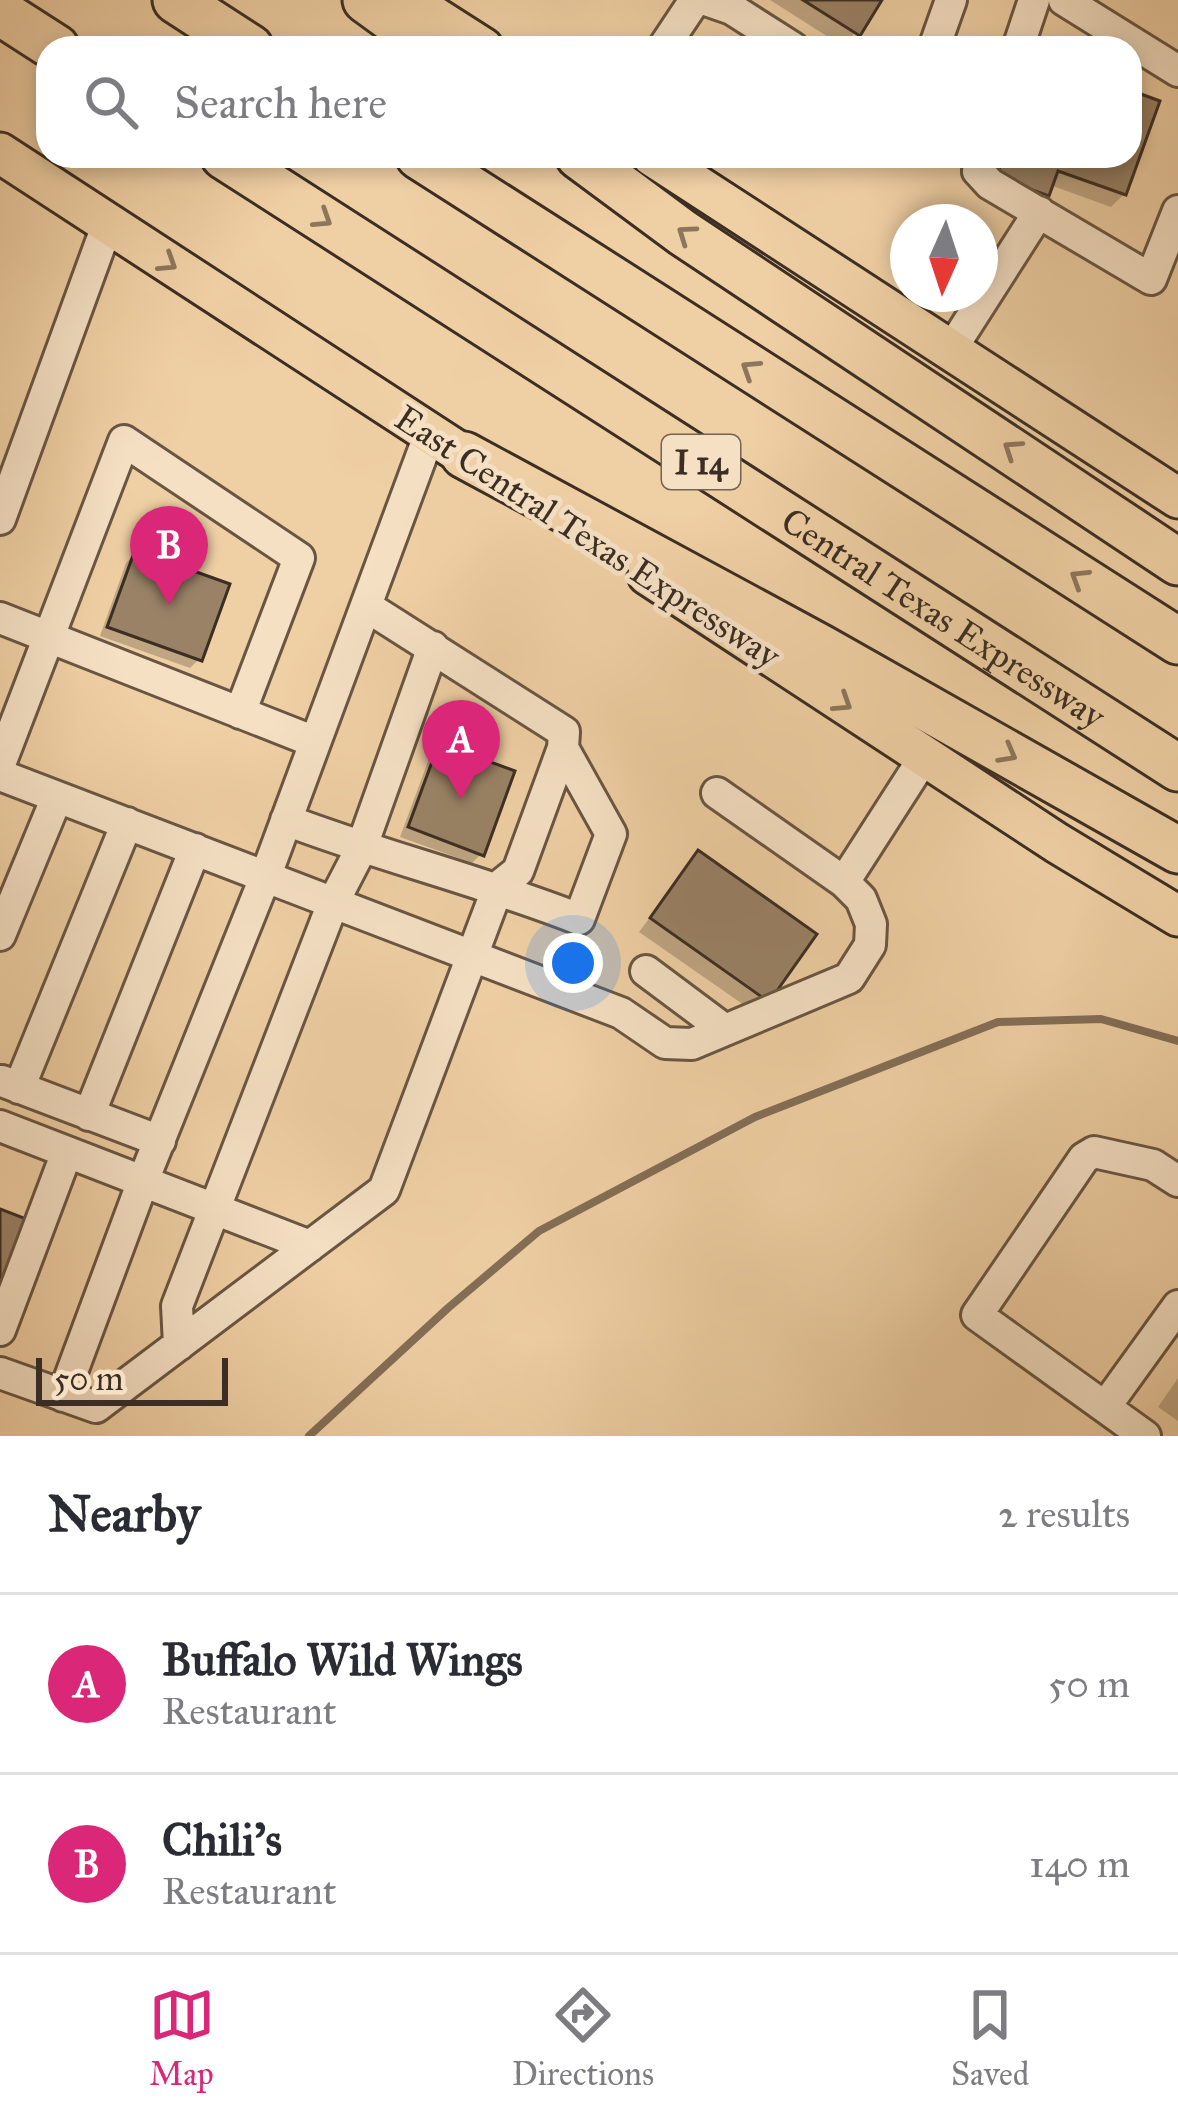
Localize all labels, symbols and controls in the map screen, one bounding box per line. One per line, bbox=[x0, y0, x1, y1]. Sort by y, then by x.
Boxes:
search box bbox=[36, 36, 1142, 168]
icon: search bbox=[78, 69, 144, 135]
text: Search here bbox=[174, 75, 387, 130]
north arrow bbox=[890, 204, 998, 312]
one-way arrow bbox=[309, 205, 331, 227]
one-way arrow bbox=[677, 226, 699, 248]
one-way arrow bbox=[155, 248, 177, 270]
one-way arrow bbox=[741, 360, 763, 383]
street label: East Central Texas Expressway bbox=[387, 396, 789, 679]
road number: I 14 bbox=[662, 435, 740, 489]
one-way arrow bbox=[1003, 442, 1025, 464]
street label: Central Texas Expressway bbox=[773, 498, 1114, 739]
pin: B bbox=[130, 506, 208, 605]
one-way arrow bbox=[1070, 570, 1092, 593]
one-way arrow bbox=[830, 689, 852, 711]
pin: A bbox=[422, 700, 500, 799]
one-way arrow bbox=[996, 740, 1017, 763]
your location bbox=[543, 933, 603, 993]
scale bar bbox=[36, 1352, 228, 1405]
text: 50 m bbox=[54, 1359, 123, 1399]
text: Nearby bbox=[48, 1483, 200, 1545]
text: 2 results bbox=[998, 1490, 1130, 1538]
text: Buffalo Wild Wings bbox=[162, 1632, 523, 1687]
text: A bbox=[74, 1660, 100, 1708]
text: 50 m bbox=[1048, 1660, 1130, 1708]
text: Restaurant bbox=[162, 1687, 337, 1735]
text: Chili's bbox=[162, 1812, 282, 1867]
text: B bbox=[74, 1840, 100, 1888]
text: 140 m bbox=[1029, 1840, 1130, 1888]
text: Restaurant bbox=[162, 1867, 337, 1915]
tab: Map bbox=[149, 1982, 215, 2094]
tab: Directions bbox=[512, 1982, 654, 2094]
tab: Saved bbox=[951, 1982, 1029, 2094]

